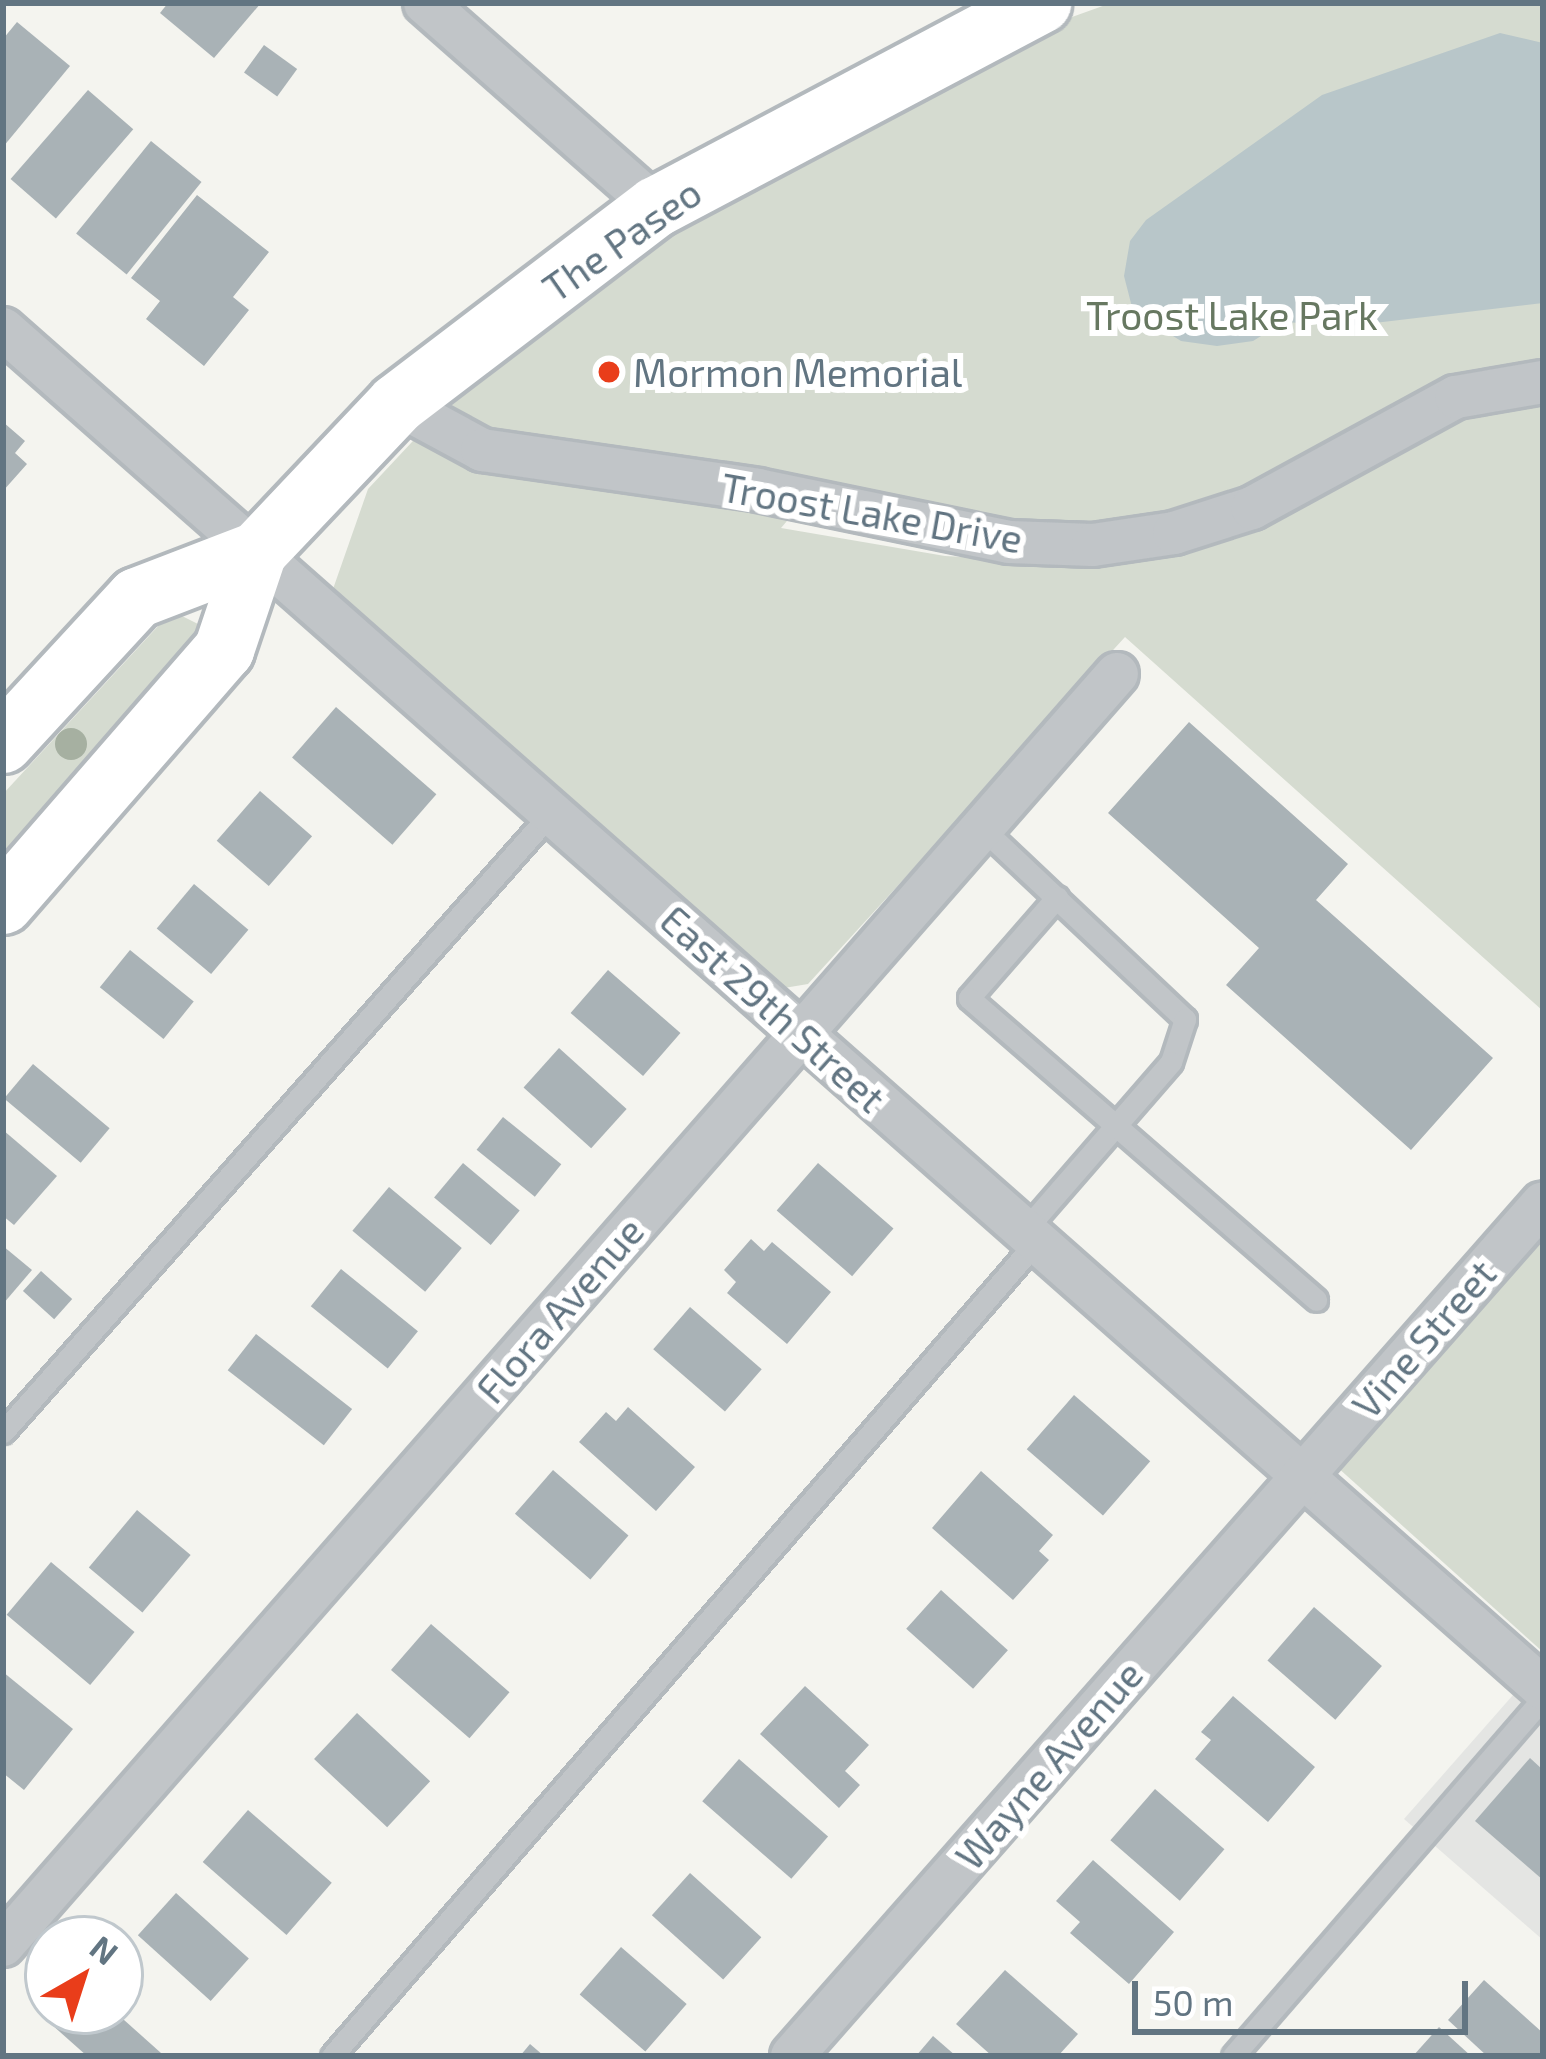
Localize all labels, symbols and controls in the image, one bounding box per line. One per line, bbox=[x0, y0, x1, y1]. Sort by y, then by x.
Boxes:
street label: The Paseo bbox=[534, 169, 710, 311]
park label: Troost Lake Park bbox=[1086, 292, 1378, 338]
place label: Mormon Memorial bbox=[633, 349, 962, 395]
marker: Mormon Memorial bbox=[596, 359, 622, 385]
street label: Troost Lake Drive bbox=[718, 463, 1026, 563]
street label: East 29th Street bbox=[651, 896, 895, 1122]
street label: Flora Avenue bbox=[467, 1207, 653, 1413]
street label: Vine Street bbox=[1343, 1250, 1505, 1428]
street label: Wayne Avenue bbox=[946, 1651, 1152, 1879]
north arrow bbox=[24, 1915, 144, 2035]
text: N bbox=[83, 1926, 127, 1972]
scale bar bbox=[1138, 1957, 1474, 2031]
text: 50 m bbox=[1153, 1980, 1234, 2023]

